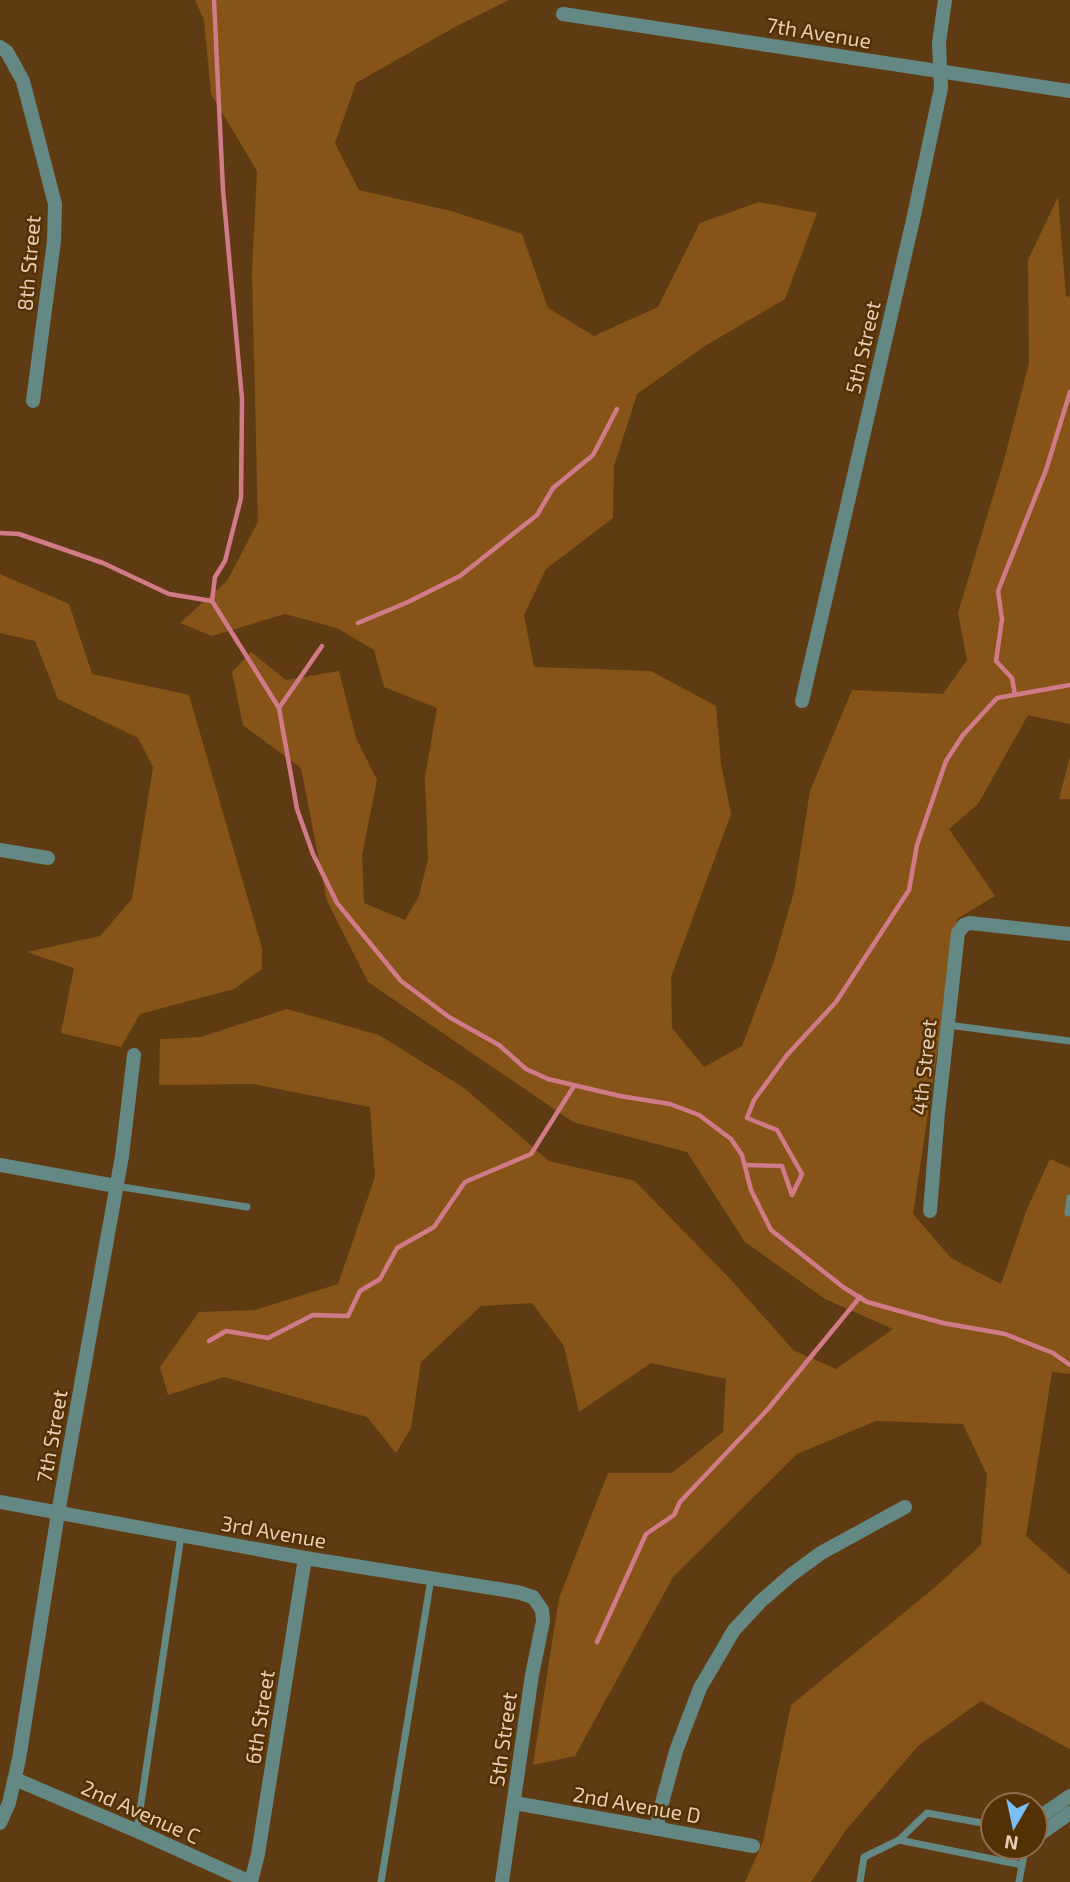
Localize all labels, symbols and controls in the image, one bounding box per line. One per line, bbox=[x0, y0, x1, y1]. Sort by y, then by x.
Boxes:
street label: 7th Avenue bbox=[765, 11, 873, 53]
street label: 8th Street bbox=[11, 214, 45, 312]
street label: 5th Street bbox=[839, 298, 885, 396]
street label: 4th Street bbox=[906, 1018, 940, 1116]
street label: 7th Street bbox=[31, 1388, 71, 1484]
street label: 3rd Avenue bbox=[219, 1509, 329, 1553]
street label: 6th Street bbox=[239, 1668, 279, 1766]
street label: 5th Street bbox=[483, 1690, 521, 1788]
street label: 2nd Avenue C bbox=[78, 1774, 204, 1848]
street label: 2nd Avenue D bbox=[571, 1780, 703, 1828]
north arrow bbox=[979, 1791, 1049, 1861]
text: N bbox=[1003, 1831, 1020, 1856]

